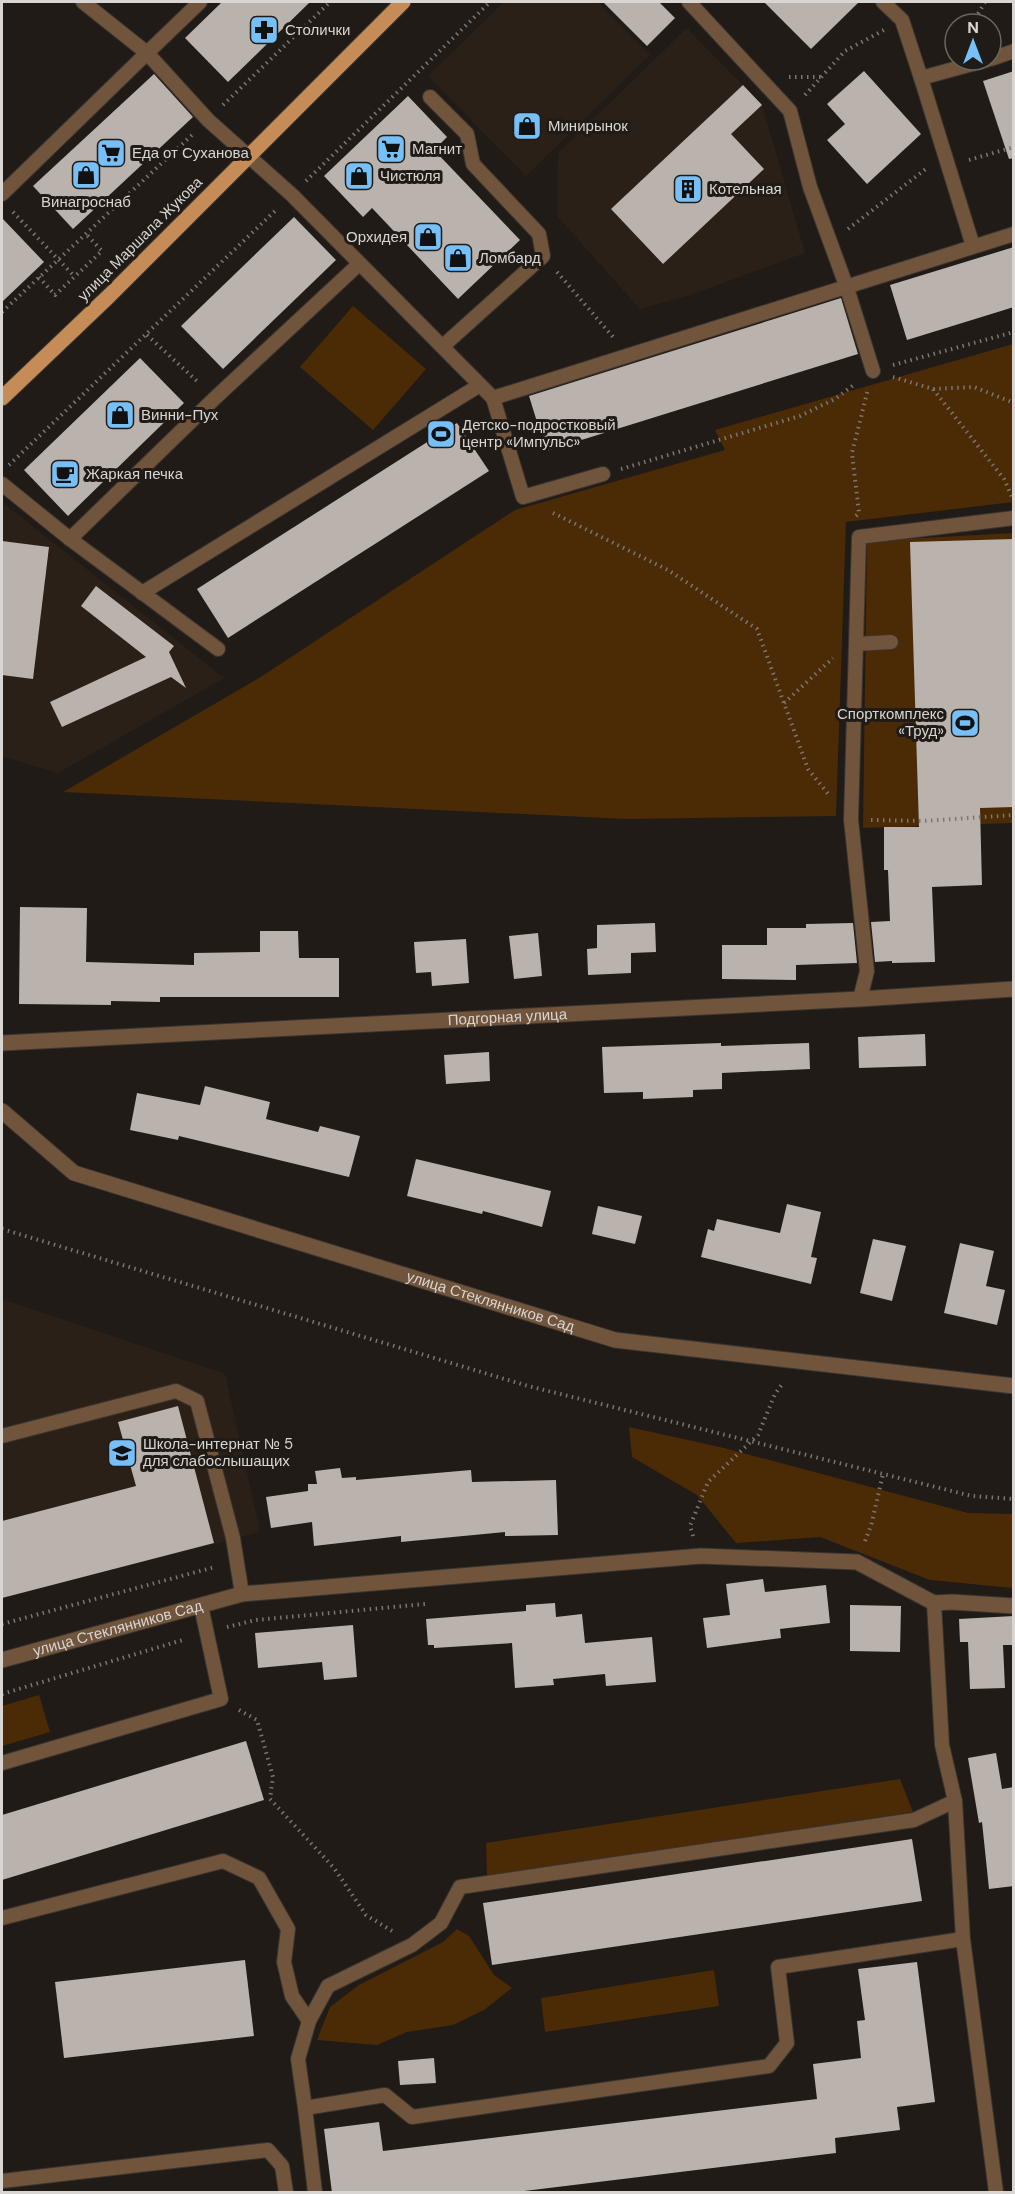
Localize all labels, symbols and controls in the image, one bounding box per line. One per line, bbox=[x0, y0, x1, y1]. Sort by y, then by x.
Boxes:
north arrow bbox=[943, 12, 1003, 72]
pharmacy icon: Столички bbox=[248, 14, 280, 46]
text: N bbox=[967, 17, 979, 38]
place label: Столички bbox=[285, 20, 350, 40]
shop icon: Минирынок bbox=[511, 110, 543, 142]
place label: Минирынок bbox=[548, 116, 628, 136]
supermarket icon: Магнит bbox=[375, 133, 407, 165]
supermarket icon: Еда от Суханова bbox=[95, 137, 127, 169]
place label: Магнит bbox=[412, 139, 462, 159]
place label: Еда от Суханова bbox=[132, 143, 249, 163]
shop icon: Винагроснаб bbox=[70, 159, 102, 191]
shop icon: Чистюля bbox=[343, 160, 375, 192]
place label: Чистюля bbox=[380, 166, 441, 186]
street label: улица Маршала Жукова bbox=[73, 172, 207, 306]
building icon: Котельная bbox=[672, 173, 704, 205]
place label: Котельная bbox=[709, 179, 782, 199]
place label: Винагроснаб bbox=[41, 192, 131, 212]
shop icon: Орхидея bbox=[412, 221, 444, 253]
place label: Орхидея bbox=[346, 227, 407, 247]
shop icon: Ломбард bbox=[442, 242, 474, 274]
place label: Ломбард bbox=[479, 248, 541, 268]
shop icon: Винни-Пух bbox=[104, 399, 136, 431]
place label: Винни-Пух bbox=[141, 405, 219, 425]
place label: Детско-подростковый центр «Импульс» bbox=[462, 415, 616, 452]
sports icon: Детско-подростковый центр «Импульс» bbox=[425, 418, 457, 450]
cafe icon: Жаркая печка bbox=[49, 458, 81, 490]
place label: Жаркая печка bbox=[86, 464, 184, 484]
place label: Спорткомплекс «Труд» bbox=[837, 704, 944, 741]
sports icon: Спорткомплекс «Труд» bbox=[949, 707, 981, 739]
street label: Подгорная улица bbox=[447, 1004, 568, 1030]
street label: улица Стеклянников Сад bbox=[404, 1266, 577, 1337]
place label: Школа-интернат № 5 для слабослышащих bbox=[143, 1434, 293, 1471]
school or university icon: Школа-интернат № 5 для слабослышащих bbox=[106, 1437, 138, 1469]
street label: улица Стеклянников Сад bbox=[31, 1595, 205, 1661]

